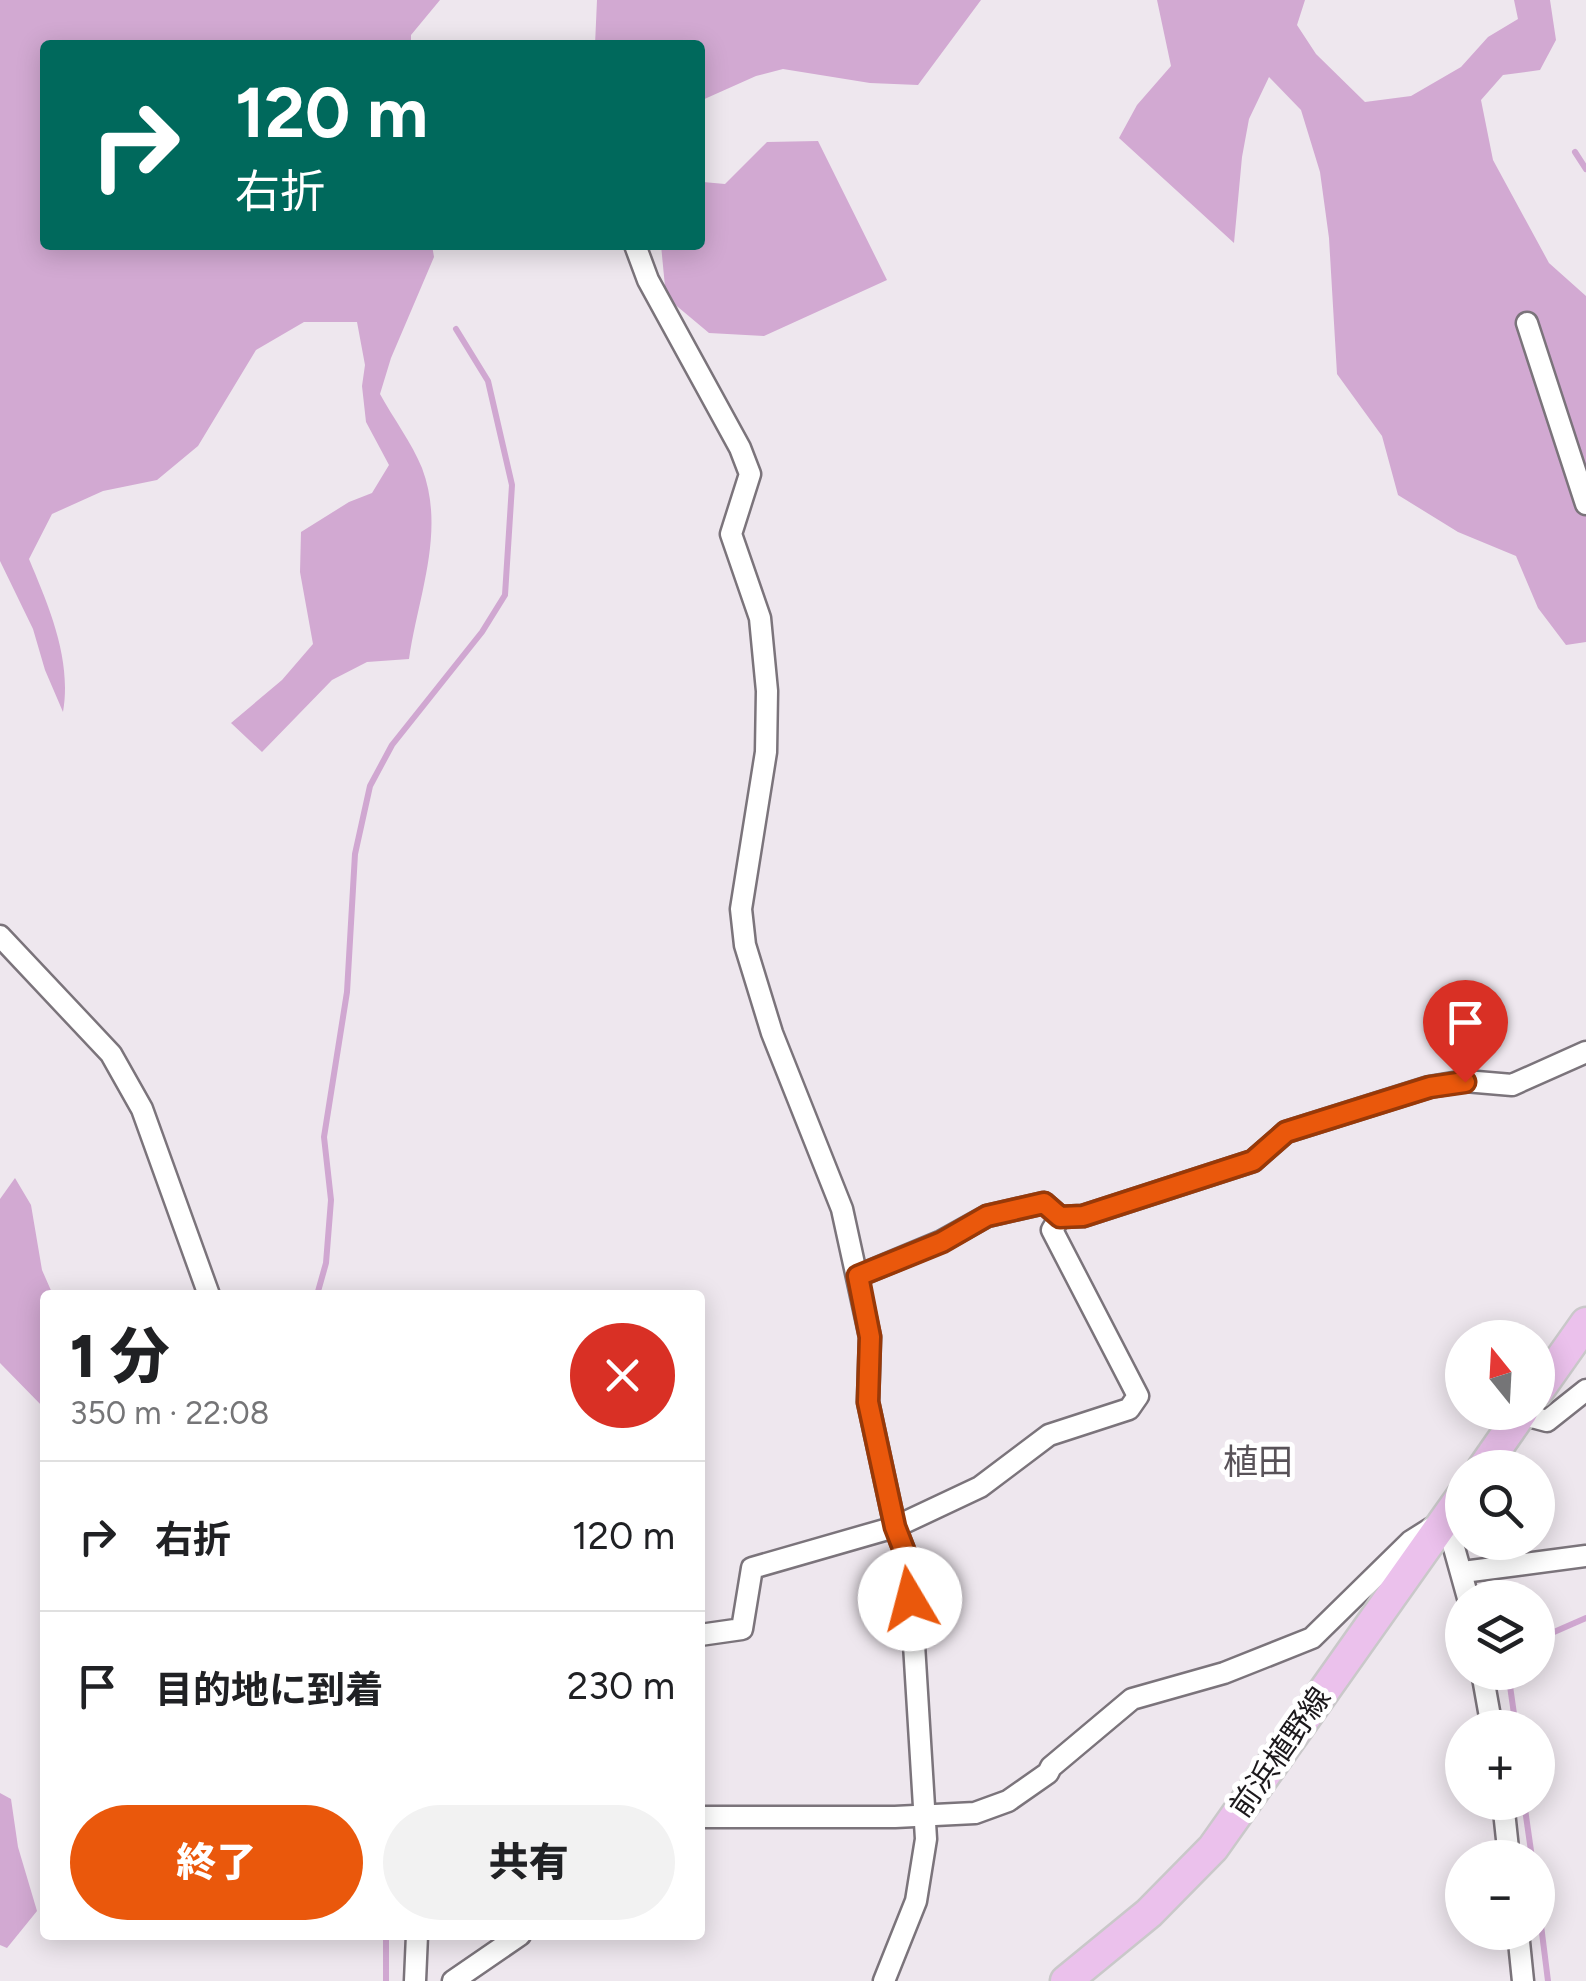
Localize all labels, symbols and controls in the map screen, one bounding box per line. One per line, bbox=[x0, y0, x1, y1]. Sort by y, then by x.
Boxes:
text: 120 m bbox=[235, 70, 428, 155]
icon: right bbox=[70, 80, 200, 210]
text: 右折 bbox=[235, 164, 325, 218]
pin bbox=[1423, 980, 1508, 1083]
icon: arrive bbox=[1438, 995, 1493, 1050]
text: 1 分 bbox=[70, 1320, 170, 1392]
north arrow bbox=[1445, 1320, 1555, 1430]
map controls bbox=[1445, 1320, 1555, 1950]
button: close bbox=[570, 1323, 675, 1428]
text: 350 m · 22:08 bbox=[70, 1394, 269, 1432]
district label: 植田 bbox=[1223, 1441, 1293, 1483]
button: search bbox=[1445, 1450, 1555, 1560]
icon: right bbox=[70, 1509, 125, 1564]
text: 120 m bbox=[572, 1513, 675, 1559]
text: 右折 bbox=[155, 1517, 231, 1563]
position arrow bbox=[858, 1547, 962, 1651]
button: layers bbox=[1445, 1580, 1555, 1690]
icon: arrive bbox=[70, 1659, 125, 1714]
text: 230 m bbox=[567, 1663, 675, 1709]
text: 目的地に到着 bbox=[155, 1667, 383, 1713]
street label: 前浜植野線 bbox=[1222, 1680, 1338, 1824]
button: + bbox=[1445, 1710, 1555, 1820]
button: 終了 bbox=[70, 1805, 363, 1920]
button: 共有 bbox=[383, 1805, 675, 1920]
button: − bbox=[1445, 1840, 1555, 1950]

